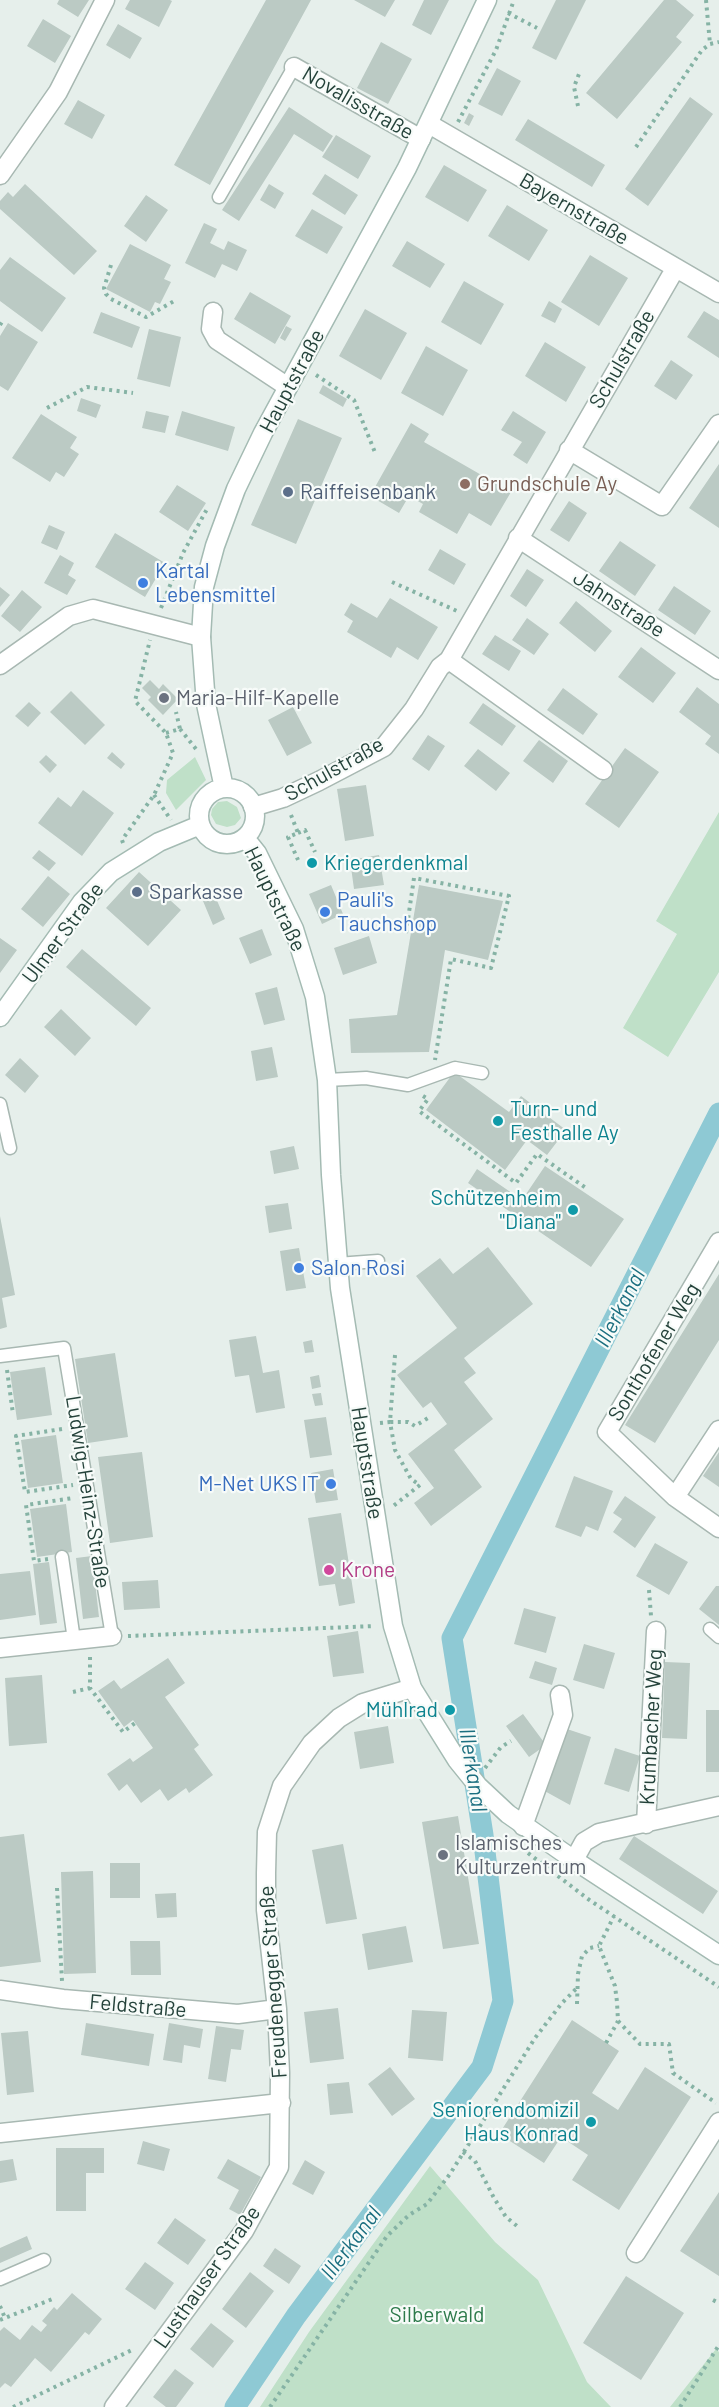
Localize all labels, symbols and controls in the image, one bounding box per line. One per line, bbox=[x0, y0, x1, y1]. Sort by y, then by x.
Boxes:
street label: Novalisstraße bbox=[298, 61, 418, 145]
street label: Bayernstraße bbox=[515, 168, 633, 250]
street label: Schulstraße bbox=[584, 305, 660, 413]
street label: Hauptstraße bbox=[254, 325, 330, 437]
place label: Grundschule Ay bbox=[477, 471, 617, 497]
marker: Grundschule Ay bbox=[458, 477, 472, 491]
place label: Raiffeisenbank bbox=[300, 479, 436, 505]
marker: Raiffeisenbank bbox=[281, 485, 295, 499]
place label: Kartal Lebensmittel bbox=[155, 558, 276, 608]
street label: Jahnstraße bbox=[568, 565, 670, 643]
marker: Kartal Lebensmittel bbox=[136, 576, 150, 590]
place label: Maria-Hilf-Kapelle bbox=[176, 685, 339, 711]
marker: Maria-Hilf-Kapelle bbox=[157, 691, 171, 705]
street label: Schulstraße bbox=[280, 731, 388, 807]
street label: Hauptstraße bbox=[239, 842, 311, 956]
place label: Kriegerdenkmal bbox=[324, 850, 468, 876]
marker: Kriegerdenkmal bbox=[305, 856, 319, 870]
street label: Ulmer Straße bbox=[17, 878, 109, 988]
place label: Sparkasse bbox=[149, 879, 243, 905]
marker: Sparkasse bbox=[130, 885, 144, 899]
place label: Pauli's Tauchshop bbox=[337, 887, 437, 937]
marker: Pauli's Tauchshop bbox=[318, 905, 332, 919]
place label: Turn- und Festhalle Ay bbox=[510, 1096, 619, 1146]
marker: Turn- und Festhalle Ay bbox=[491, 1114, 505, 1128]
place label: Schützenheim "Diana" bbox=[431, 1185, 561, 1235]
marker: Schützenheim "Diana" bbox=[566, 1203, 580, 1217]
place label: Salon Rosi bbox=[311, 1255, 405, 1281]
marker: Salon Rosi bbox=[292, 1261, 306, 1275]
water label: Illerkanal bbox=[589, 1264, 651, 1352]
street label: Sonthofener Weg bbox=[603, 1278, 705, 1426]
street label: Ludwig-Heinz-Straße bbox=[60, 1394, 116, 1590]
street label: Hauptstraße bbox=[346, 1405, 388, 1521]
place label: M-Net UKS IT bbox=[199, 1471, 319, 1497]
marker: M-Net UKS IT bbox=[324, 1477, 338, 1491]
place label: Krone bbox=[341, 1557, 395, 1583]
marker: Krone bbox=[322, 1563, 336, 1577]
street label: Krumbacher Weg bbox=[634, 1648, 668, 1806]
place label: Mühlrad bbox=[366, 1697, 438, 1723]
marker: Mühlrad bbox=[443, 1703, 457, 1717]
water label: Illerkanal bbox=[453, 1726, 493, 1814]
place label: Islamisches Kulturzentrum bbox=[455, 1830, 586, 1880]
marker: Islamisches Kulturzentrum bbox=[436, 1848, 450, 1862]
street label: Freudenegger Straße bbox=[254, 1885, 292, 2079]
street label: Feldstraße bbox=[88, 1989, 188, 2023]
place label: Seniorendomizil Haus Konrad bbox=[432, 2097, 579, 2147]
marker: Seniorendomizil Haus Konrad bbox=[584, 2115, 598, 2129]
street label: Lusthauser Straße bbox=[148, 2201, 266, 2353]
water label: Illerkanal bbox=[315, 2201, 387, 2285]
park label: Silberwald bbox=[389, 2302, 485, 2328]

